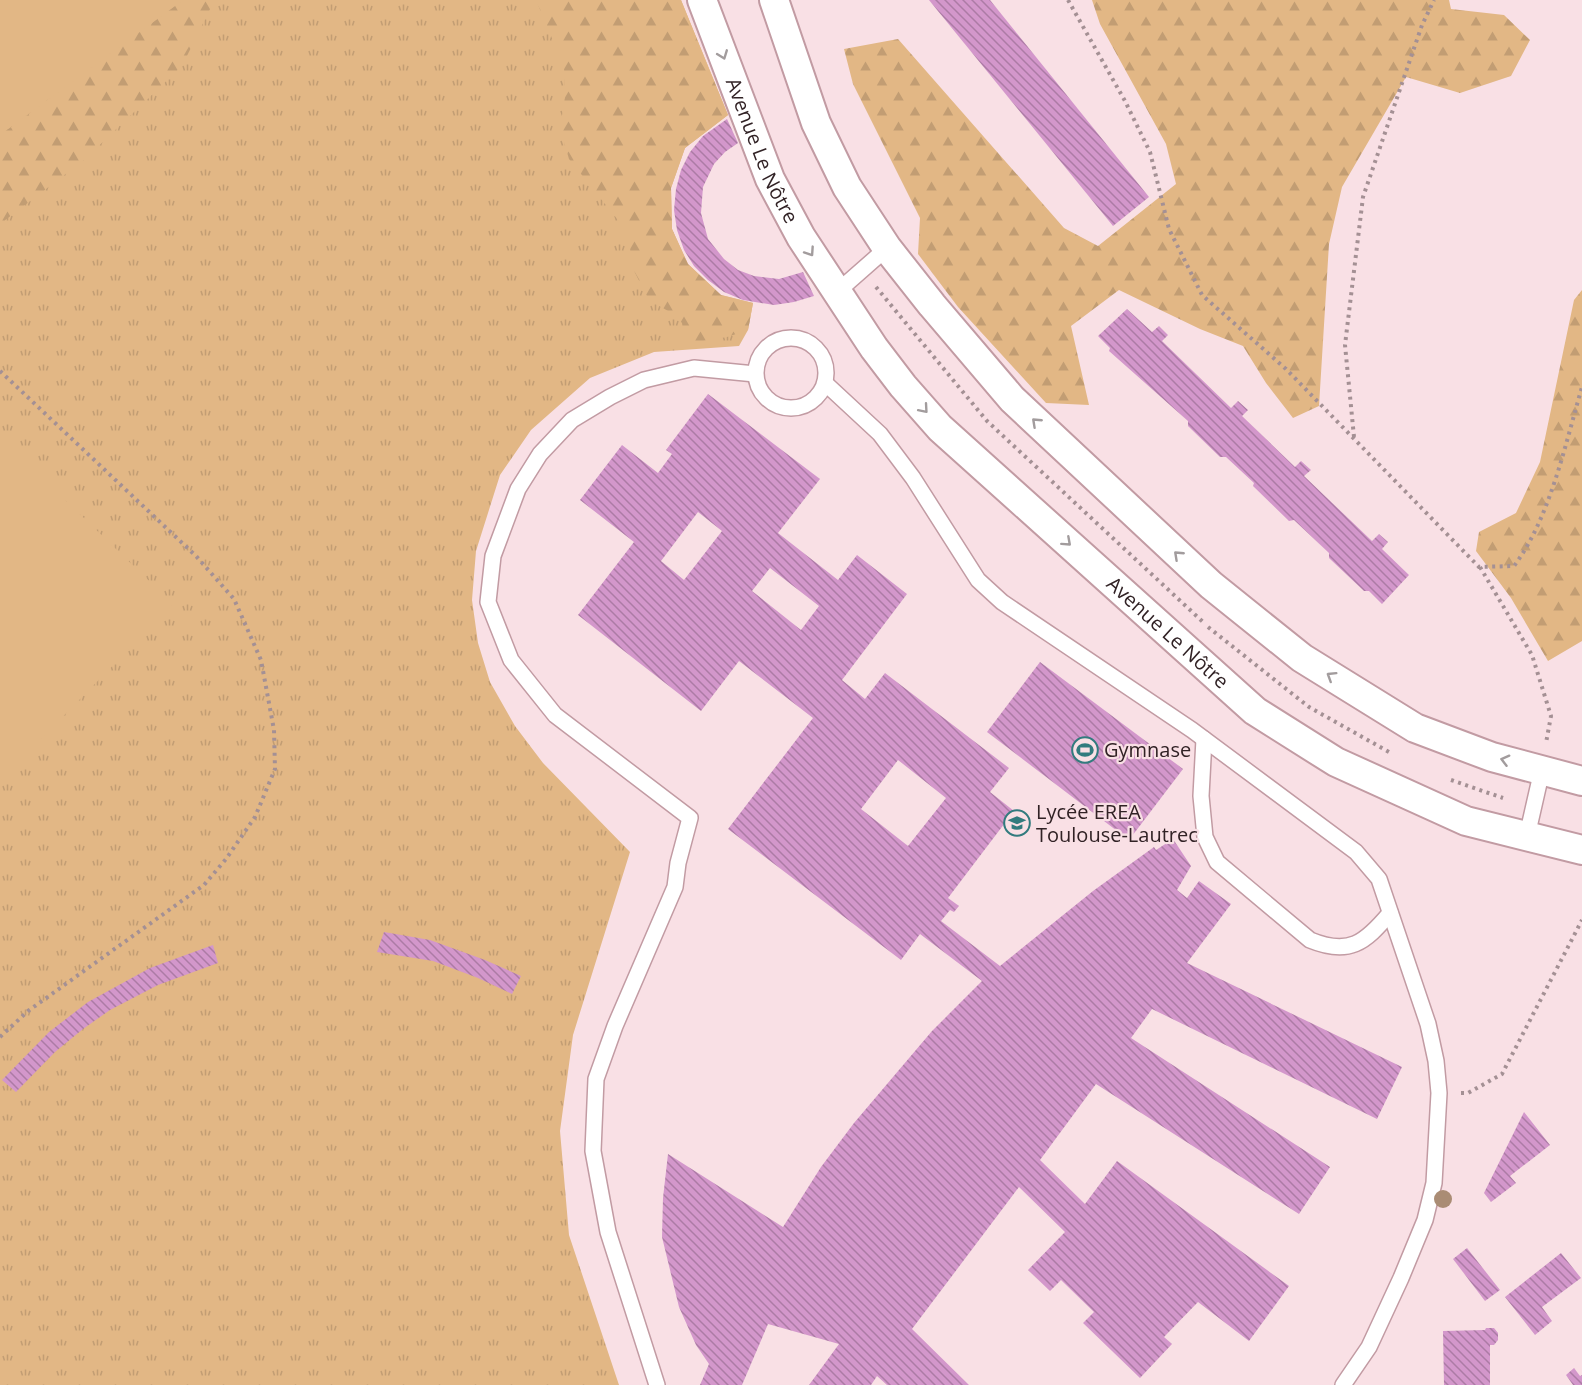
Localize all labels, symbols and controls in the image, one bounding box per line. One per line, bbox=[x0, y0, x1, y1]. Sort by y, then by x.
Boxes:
one-way arrow bbox=[715, 49, 728, 60]
street label: Avenue Le Nôtre bbox=[720, 74, 805, 228]
one-way arrow bbox=[803, 245, 814, 256]
one-way arrow bbox=[917, 403, 928, 413]
one-way arrow bbox=[1032, 418, 1043, 429]
one-way arrow bbox=[1061, 535, 1071, 546]
one-way arrow bbox=[1175, 551, 1186, 562]
street label: Avenue Le Nôtre bbox=[1101, 570, 1235, 694]
one-way arrow bbox=[1326, 673, 1337, 684]
sports icon: Gymnase bbox=[1070, 735, 1100, 765]
place label: Gymnase bbox=[1104, 736, 1191, 763]
one-way arrow bbox=[1500, 755, 1510, 768]
place label: Lycée EREA Toulouse-Lautrec bbox=[1036, 798, 1198, 848]
school or university icon: Lycée EREA Toulouse-Lautrec bbox=[1002, 808, 1032, 838]

